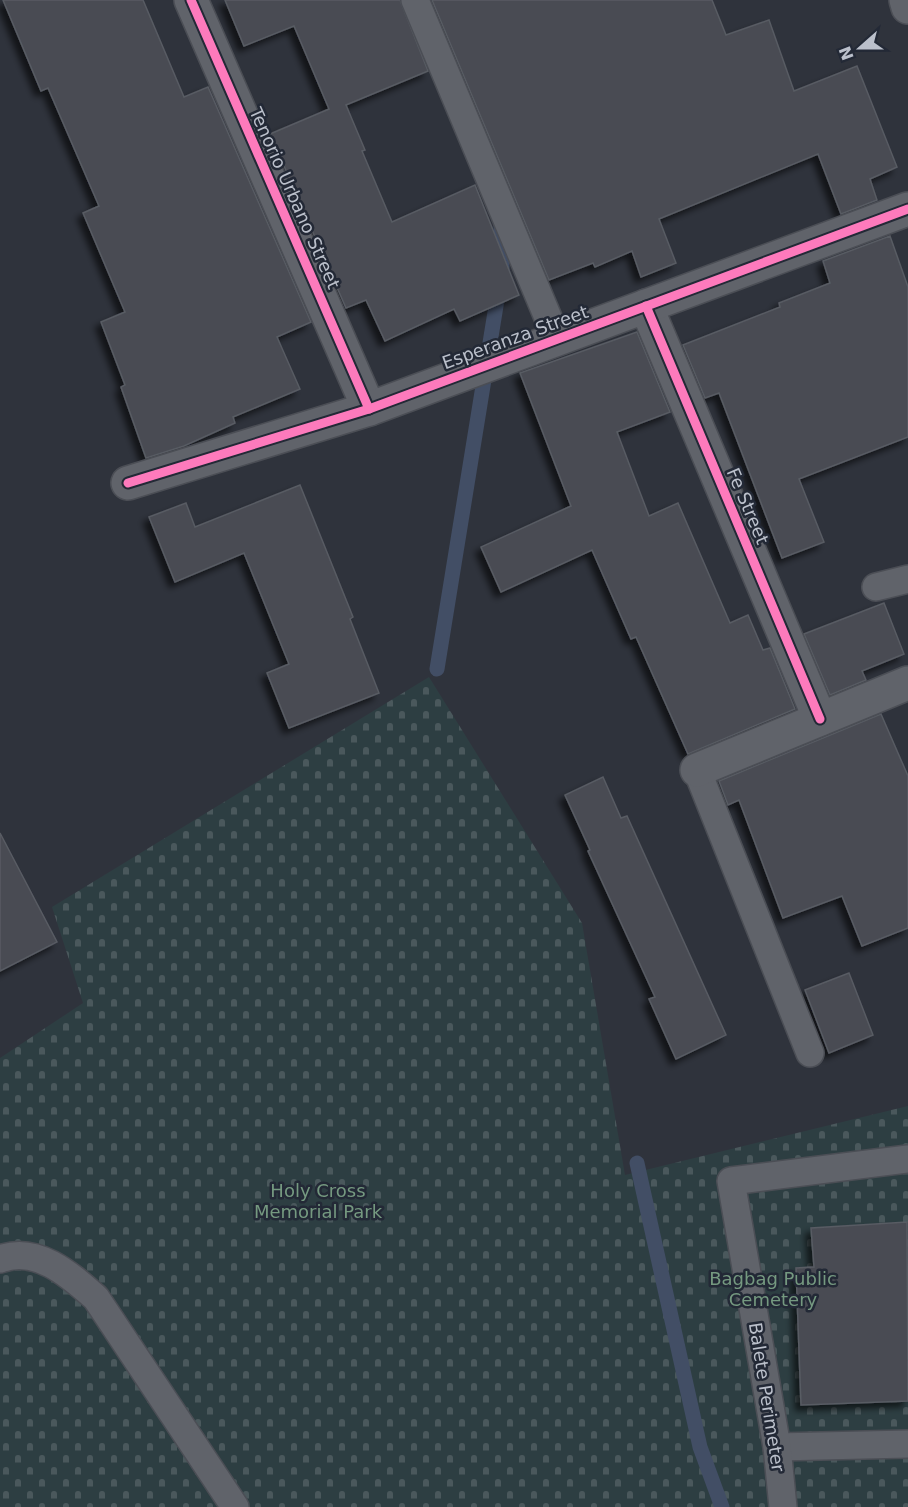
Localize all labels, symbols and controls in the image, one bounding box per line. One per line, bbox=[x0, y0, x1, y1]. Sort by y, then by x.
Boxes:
north arrow bbox=[830, 18, 890, 78]
text: N bbox=[835, 44, 858, 63]
street label: Tenorio Urbano Street bbox=[245, 103, 345, 292]
street label: Esperanza Street bbox=[439, 301, 591, 373]
street label: Fe Street bbox=[723, 465, 773, 547]
park label: Holy Cross Memorial Park bbox=[254, 1180, 383, 1222]
park label: Bagbag Public Cemetery bbox=[709, 1268, 837, 1310]
street label: Balete Perimeter bbox=[745, 1321, 789, 1474]

